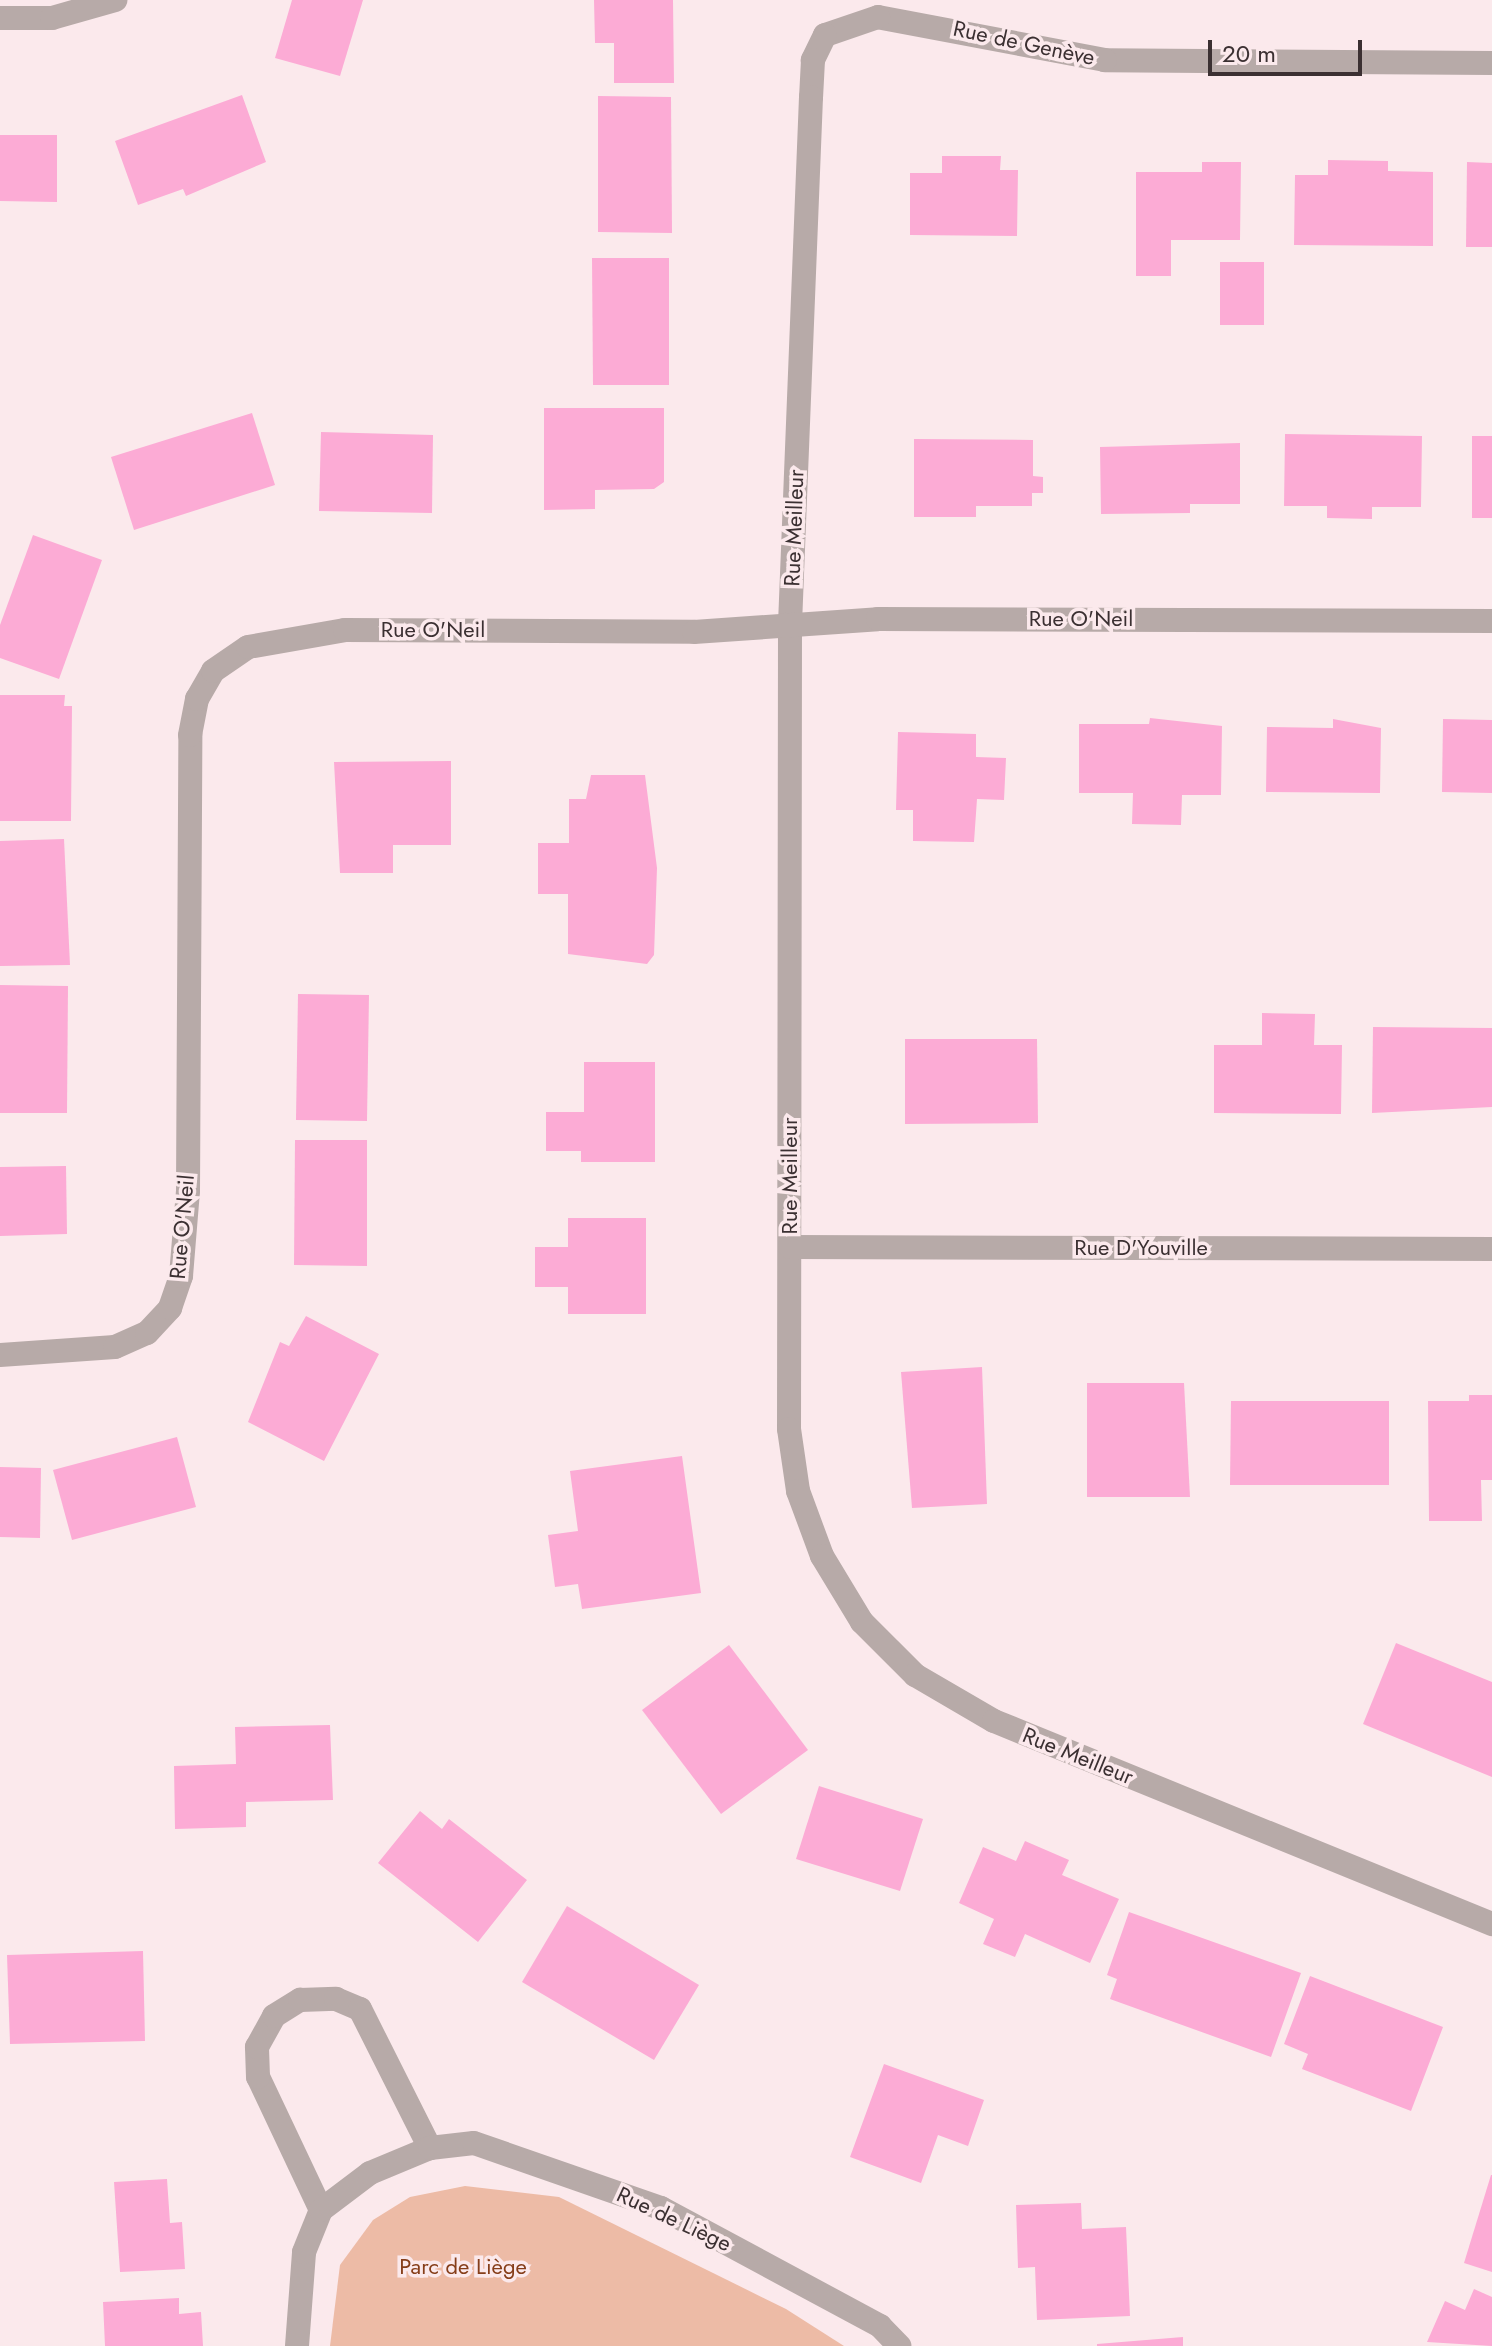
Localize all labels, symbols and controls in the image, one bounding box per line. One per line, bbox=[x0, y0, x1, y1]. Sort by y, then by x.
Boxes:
street label: Rue de Genève bbox=[951, 15, 1097, 71]
scale bar bbox=[1212, 24, 1366, 74]
text: 20 m bbox=[1222, 36, 1276, 71]
street label: Rue Meilleur bbox=[779, 469, 809, 587]
street label: Rue O'Neil bbox=[1029, 606, 1133, 632]
street label: Rue O'Neil bbox=[381, 617, 485, 643]
street label: Rue Meilleur bbox=[777, 1117, 803, 1235]
street label: Rue O'Neil bbox=[164, 1174, 200, 1280]
street label: Rue D'Youville bbox=[1074, 1235, 1208, 1261]
street label: Rue Meilleur bbox=[1019, 1722, 1137, 1790]
street label: Rue de Liège bbox=[613, 2181, 735, 2257]
park label: Parc de Liège bbox=[399, 2254, 527, 2280]

